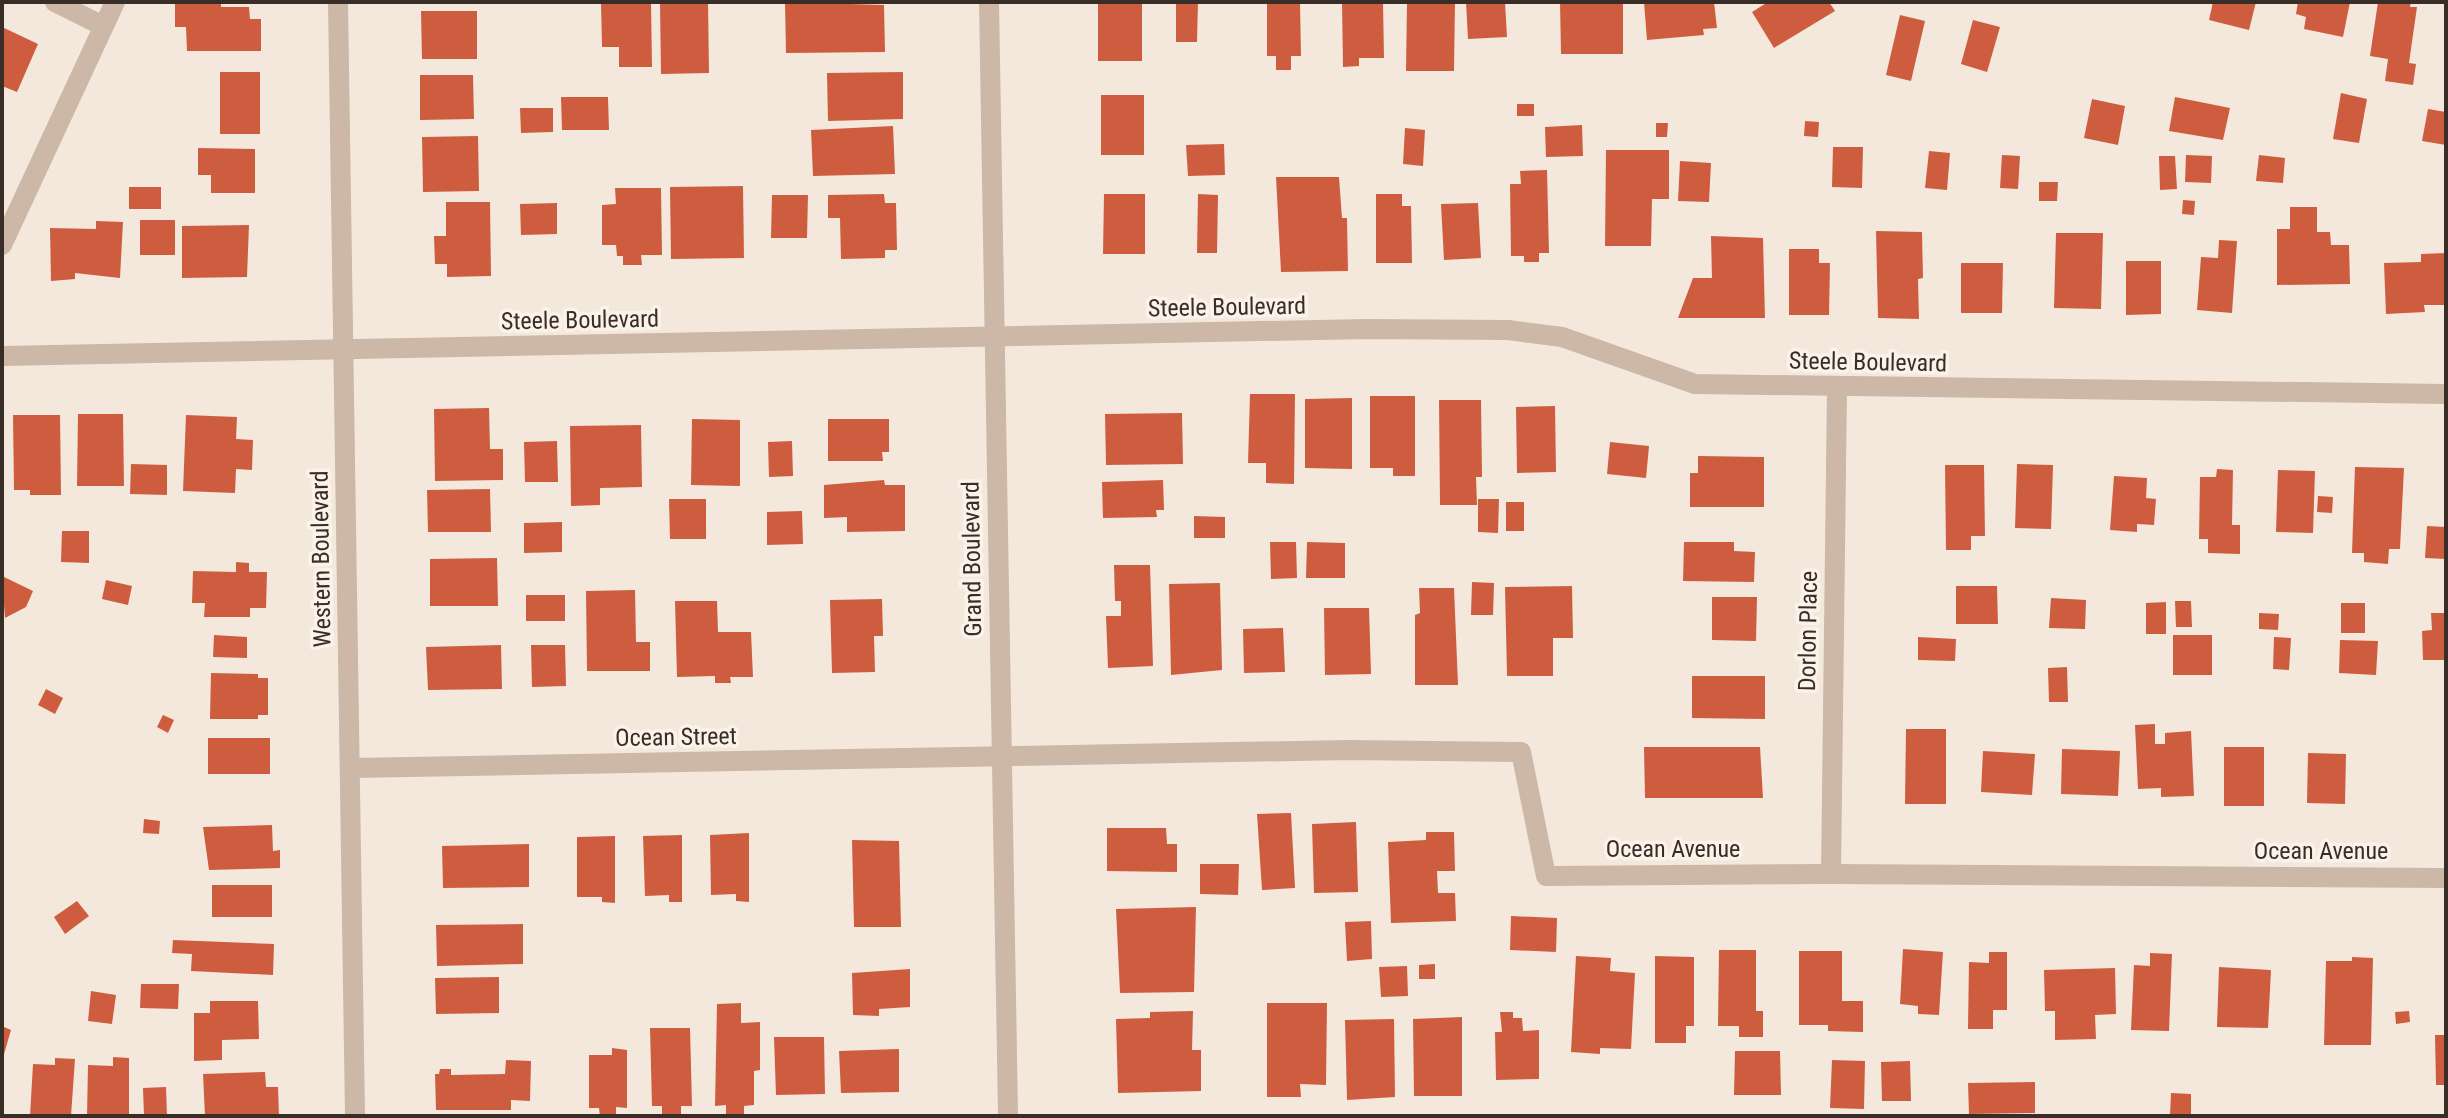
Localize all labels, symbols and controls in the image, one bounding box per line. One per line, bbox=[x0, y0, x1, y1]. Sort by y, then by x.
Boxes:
street label: Steele Boulevard bbox=[1148, 292, 1306, 322]
street label: Steele Boulevard bbox=[501, 305, 659, 335]
street label: Steele Boulevard bbox=[1789, 347, 1947, 377]
street label: Western Boulevard bbox=[305, 470, 337, 648]
street label: Grand Boulevard bbox=[957, 481, 987, 637]
street label: Dorlon Place bbox=[1793, 571, 1823, 691]
street label: Ocean Street bbox=[615, 722, 737, 752]
street label: Ocean Avenue bbox=[1606, 835, 1740, 863]
street label: Ocean Avenue bbox=[2254, 837, 2388, 865]

